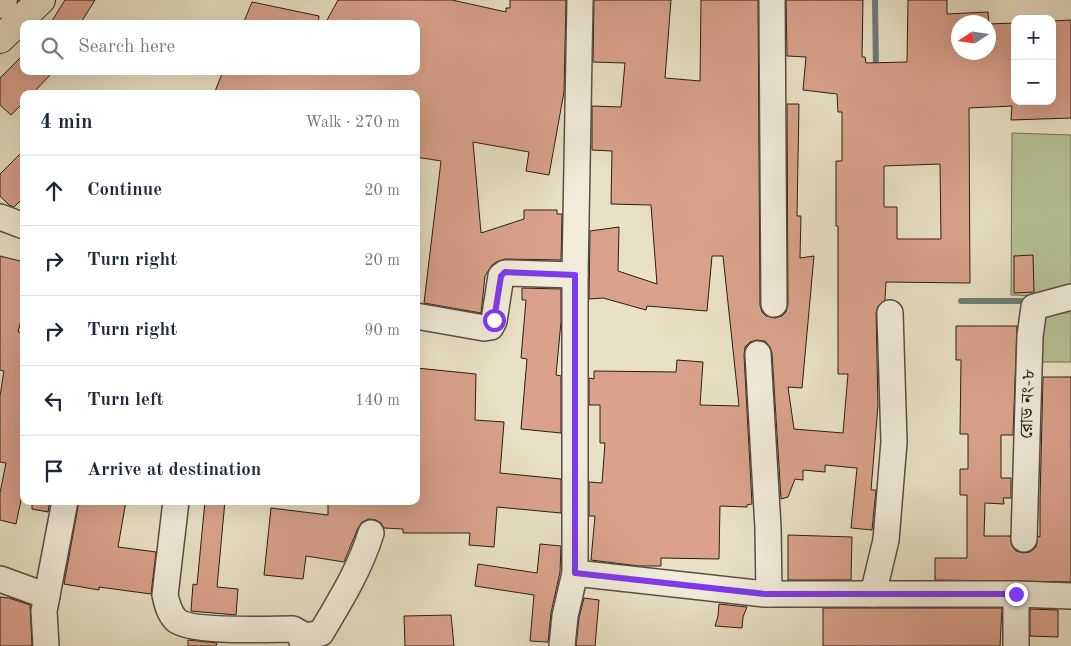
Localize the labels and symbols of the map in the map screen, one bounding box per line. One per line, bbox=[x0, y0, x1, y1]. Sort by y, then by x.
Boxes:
north arrow bbox=[951, 15, 996, 60]
route start bbox=[483, 309, 506, 332]
street label: রোড নং-৮ bbox=[1018, 369, 1038, 439]
route end bbox=[1005, 583, 1028, 606]

